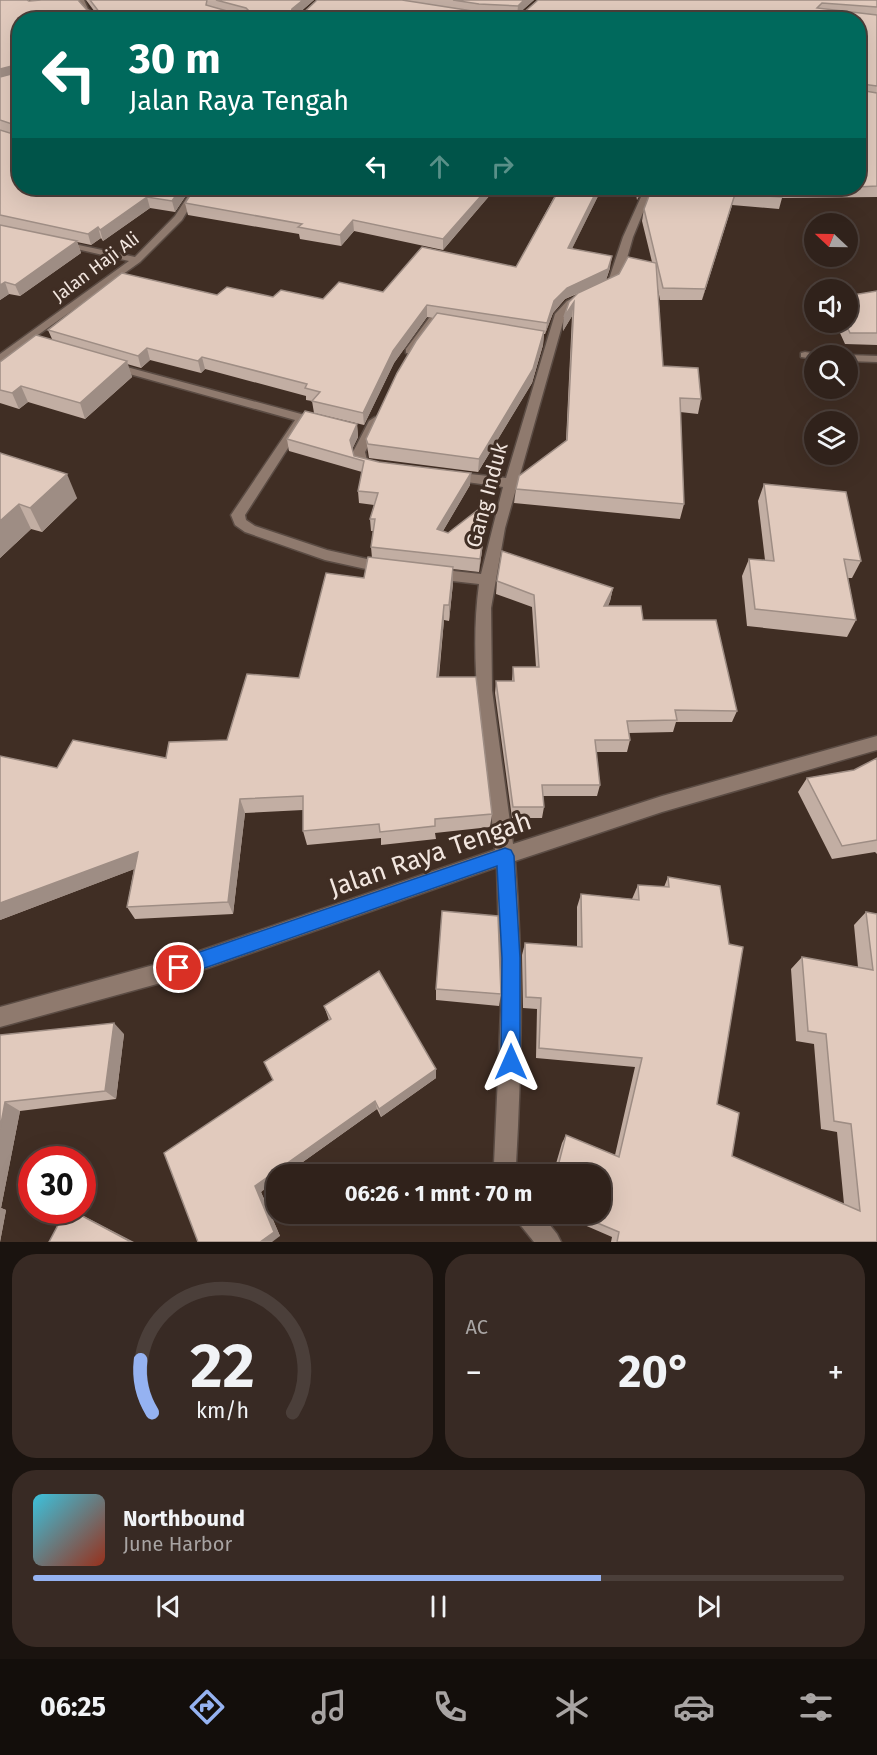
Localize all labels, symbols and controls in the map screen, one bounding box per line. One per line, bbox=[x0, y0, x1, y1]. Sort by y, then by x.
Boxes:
text: 30 m bbox=[129, 34, 221, 84]
icon: left bbox=[30, 36, 108, 114]
text: Jalan Raya Tengah bbox=[129, 85, 349, 117]
icon: left bbox=[360, 150, 393, 183]
icon: ahead bbox=[423, 150, 456, 183]
icon: right bbox=[486, 150, 519, 183]
north arrow bbox=[804, 213, 858, 267]
map controls bbox=[804, 213, 858, 465]
street label: Jalan Haji Ali bbox=[48, 227, 144, 307]
button: sound bbox=[804, 279, 858, 333]
button: search bbox=[804, 345, 858, 399]
button: layers bbox=[804, 411, 858, 465]
street label: Gang Induk bbox=[461, 439, 514, 550]
street label: Jalan Raya Tengah bbox=[325, 805, 535, 904]
pin bbox=[153, 942, 204, 993]
icon: arrive bbox=[162, 951, 195, 984]
position arrow bbox=[479, 1030, 543, 1094]
speed limit sign: 30 bbox=[18, 1146, 96, 1224]
text: 06:26 · 1 mnt · 70 m bbox=[345, 1180, 532, 1207]
text: AC bbox=[466, 1315, 488, 1339]
text: 22 bbox=[190, 1329, 255, 1404]
text: 20° bbox=[618, 1345, 691, 1399]
text: − bbox=[466, 1353, 482, 1393]
text: + bbox=[828, 1353, 844, 1393]
text: km/h bbox=[196, 1398, 249, 1424]
text: Northbound bbox=[123, 1505, 245, 1532]
text: June Harbor bbox=[123, 1532, 232, 1556]
icon: previous bbox=[152, 1590, 185, 1623]
icon: pause bbox=[422, 1590, 455, 1623]
icon: next bbox=[692, 1590, 725, 1623]
icon: directions bbox=[186, 1686, 228, 1728]
icon: music bbox=[308, 1686, 350, 1728]
icon: phone bbox=[429, 1686, 471, 1728]
icon: climate bbox=[551, 1686, 593, 1728]
icon: car bbox=[673, 1686, 715, 1728]
icon: filters bbox=[795, 1686, 837, 1728]
text: 06:25 bbox=[40, 1691, 106, 1723]

